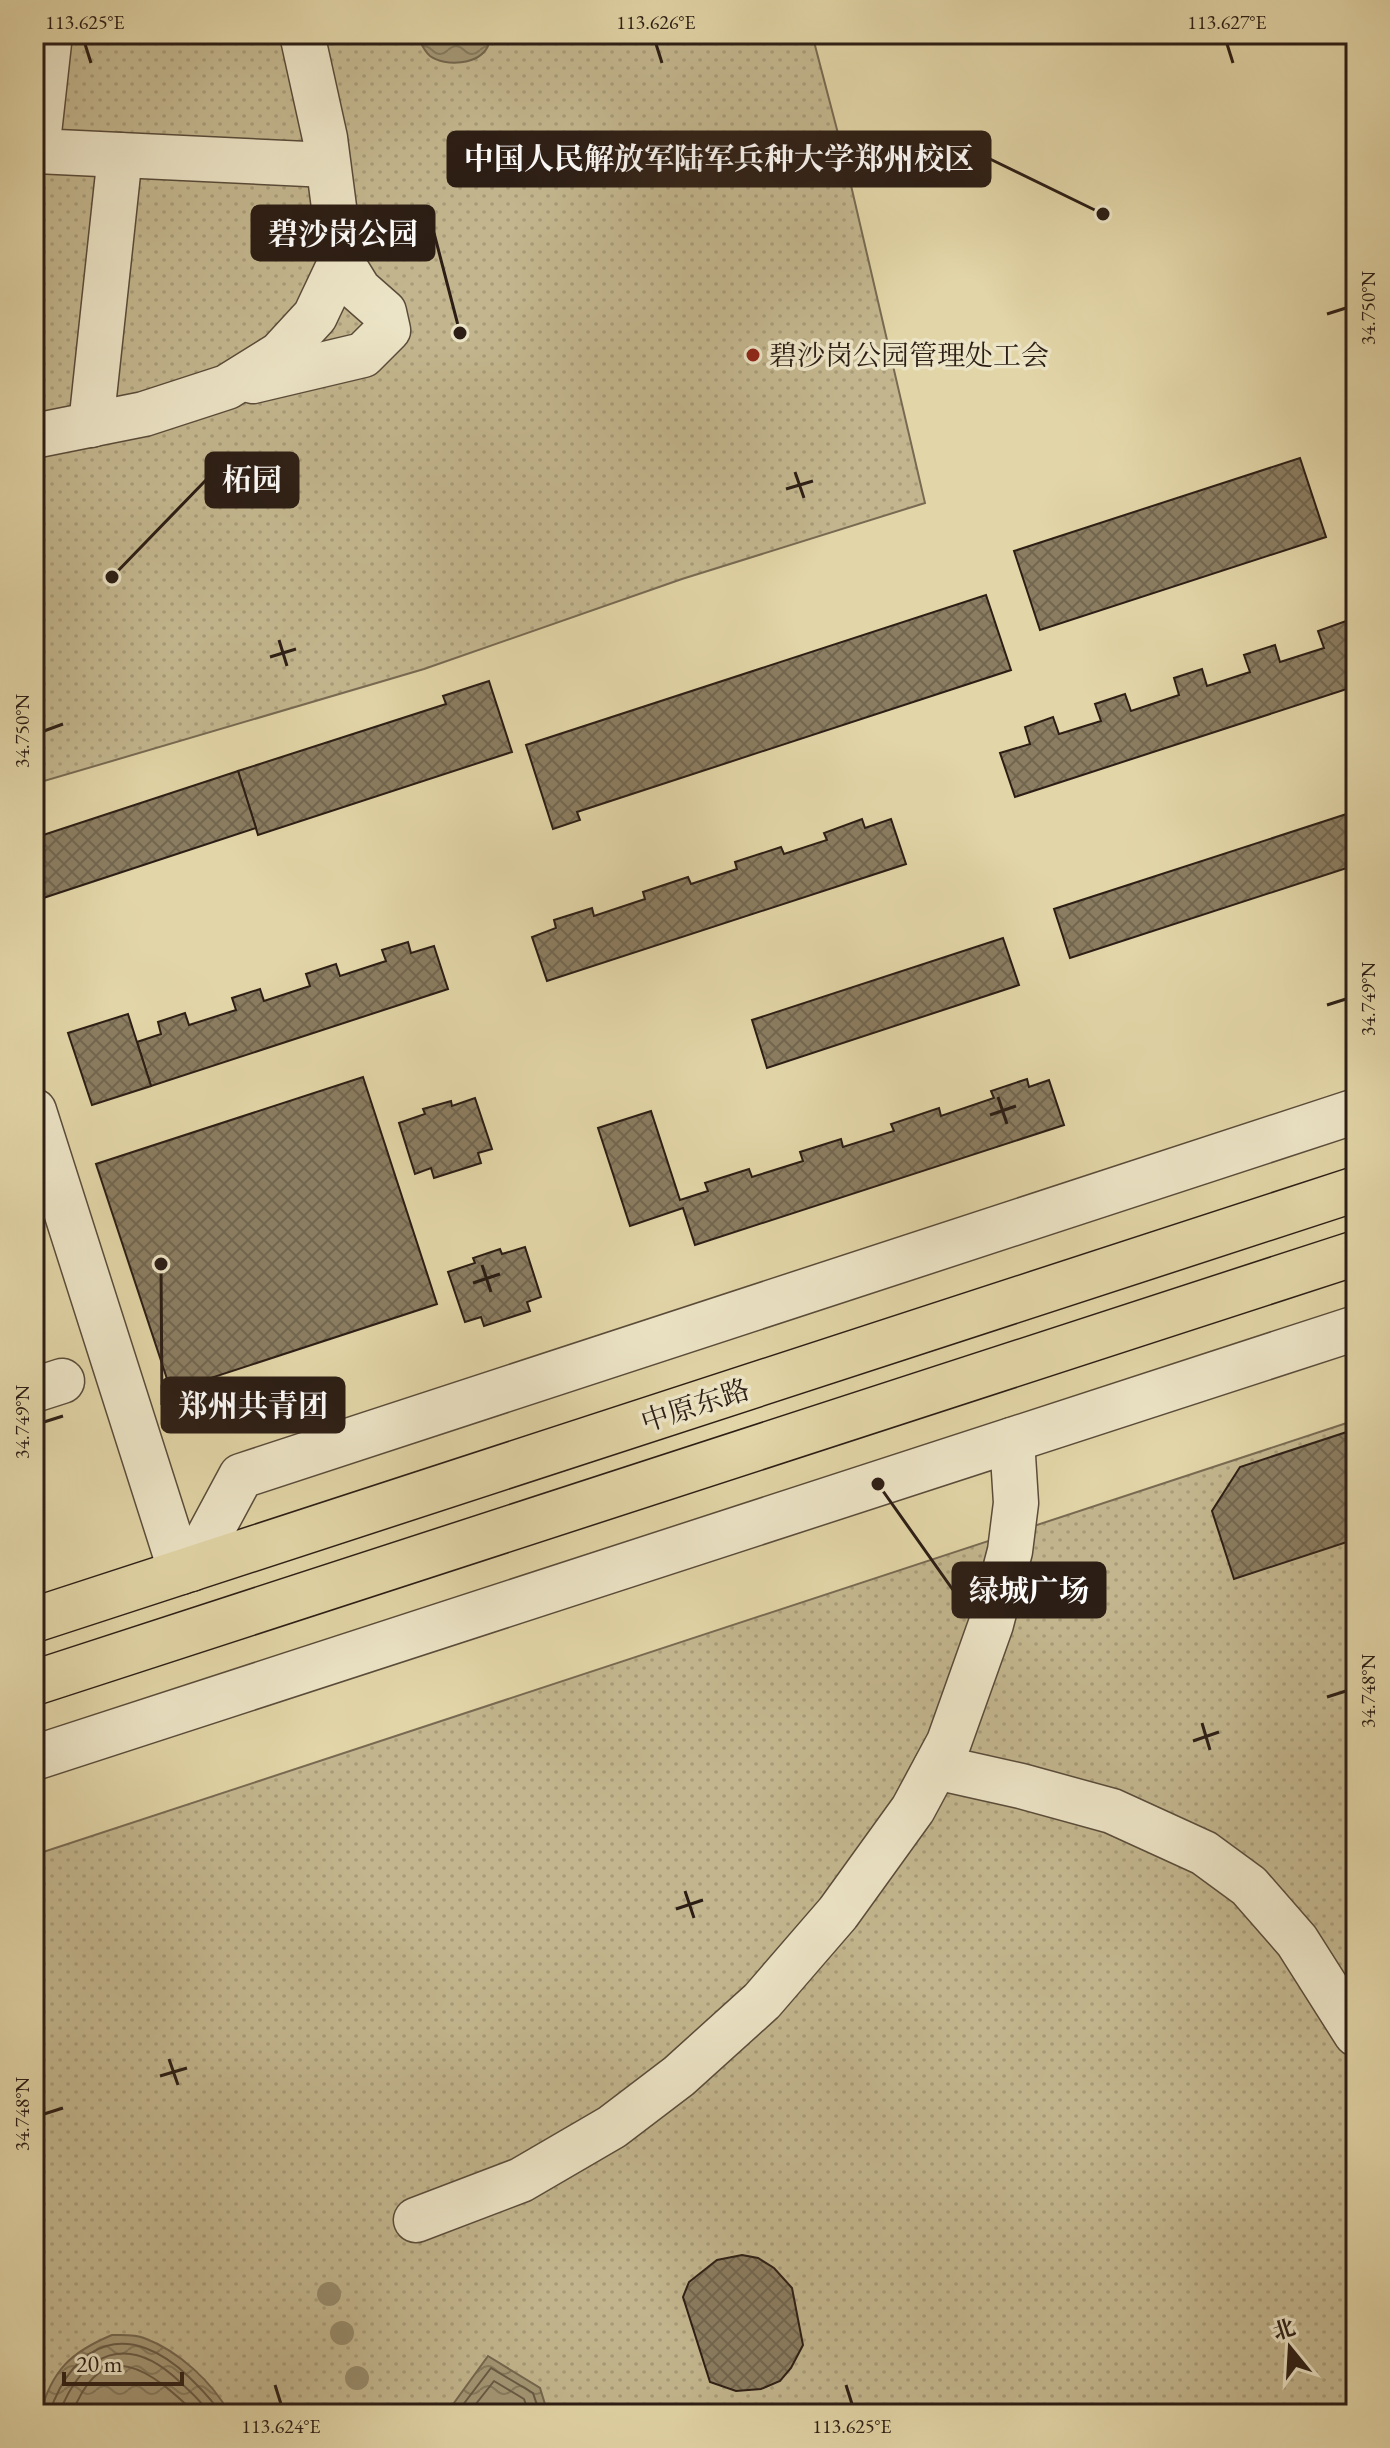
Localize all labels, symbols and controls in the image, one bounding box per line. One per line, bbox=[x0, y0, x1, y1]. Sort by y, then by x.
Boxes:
text: 113.625°E bbox=[45, 9, 125, 35]
text: 113.626°E bbox=[616, 9, 696, 35]
text: 113.627°E bbox=[1187, 9, 1267, 35]
callout: 中国人民解放军陆军兵种大学郑州校区 bbox=[448, 132, 990, 186]
text: 中国人民解放军陆军兵种大学郑州校区 bbox=[464, 139, 974, 178]
callout: 碧沙岗公园 bbox=[252, 206, 434, 260]
text: 碧沙岗公园 bbox=[268, 214, 418, 253]
text: 34.750°N bbox=[1355, 271, 1381, 345]
place label: 碧沙岗公园管理处工会 bbox=[769, 337, 1049, 373]
marker: 碧沙岗公园管理处工会 bbox=[744, 346, 762, 364]
callout: 柘园 bbox=[206, 453, 298, 507]
text: 柘园 bbox=[222, 460, 282, 499]
text: 34.750°N bbox=[9, 694, 35, 768]
text: 34.749°N bbox=[1355, 962, 1381, 1036]
street label: 中原东路 bbox=[636, 1371, 754, 1439]
callout: 郑州共青团 bbox=[162, 1378, 344, 1432]
text: 34.749°N bbox=[9, 1385, 35, 1459]
text: 郑州共青团 bbox=[178, 1386, 328, 1425]
callout: 绿城广场 bbox=[953, 1563, 1105, 1617]
text: 绿城广场 bbox=[969, 1571, 1089, 1610]
text: 34.748°N bbox=[1355, 1654, 1381, 1728]
text: 34.748°N bbox=[9, 2077, 35, 2151]
north arrow bbox=[1250, 2308, 1330, 2388]
text: 北 bbox=[1269, 2312, 1299, 2347]
scale bar bbox=[64, 2336, 182, 2386]
text: 20 m bbox=[76, 2348, 123, 2379]
text: 113.624°E bbox=[241, 2413, 321, 2439]
text: 113.625°E bbox=[812, 2413, 892, 2439]

